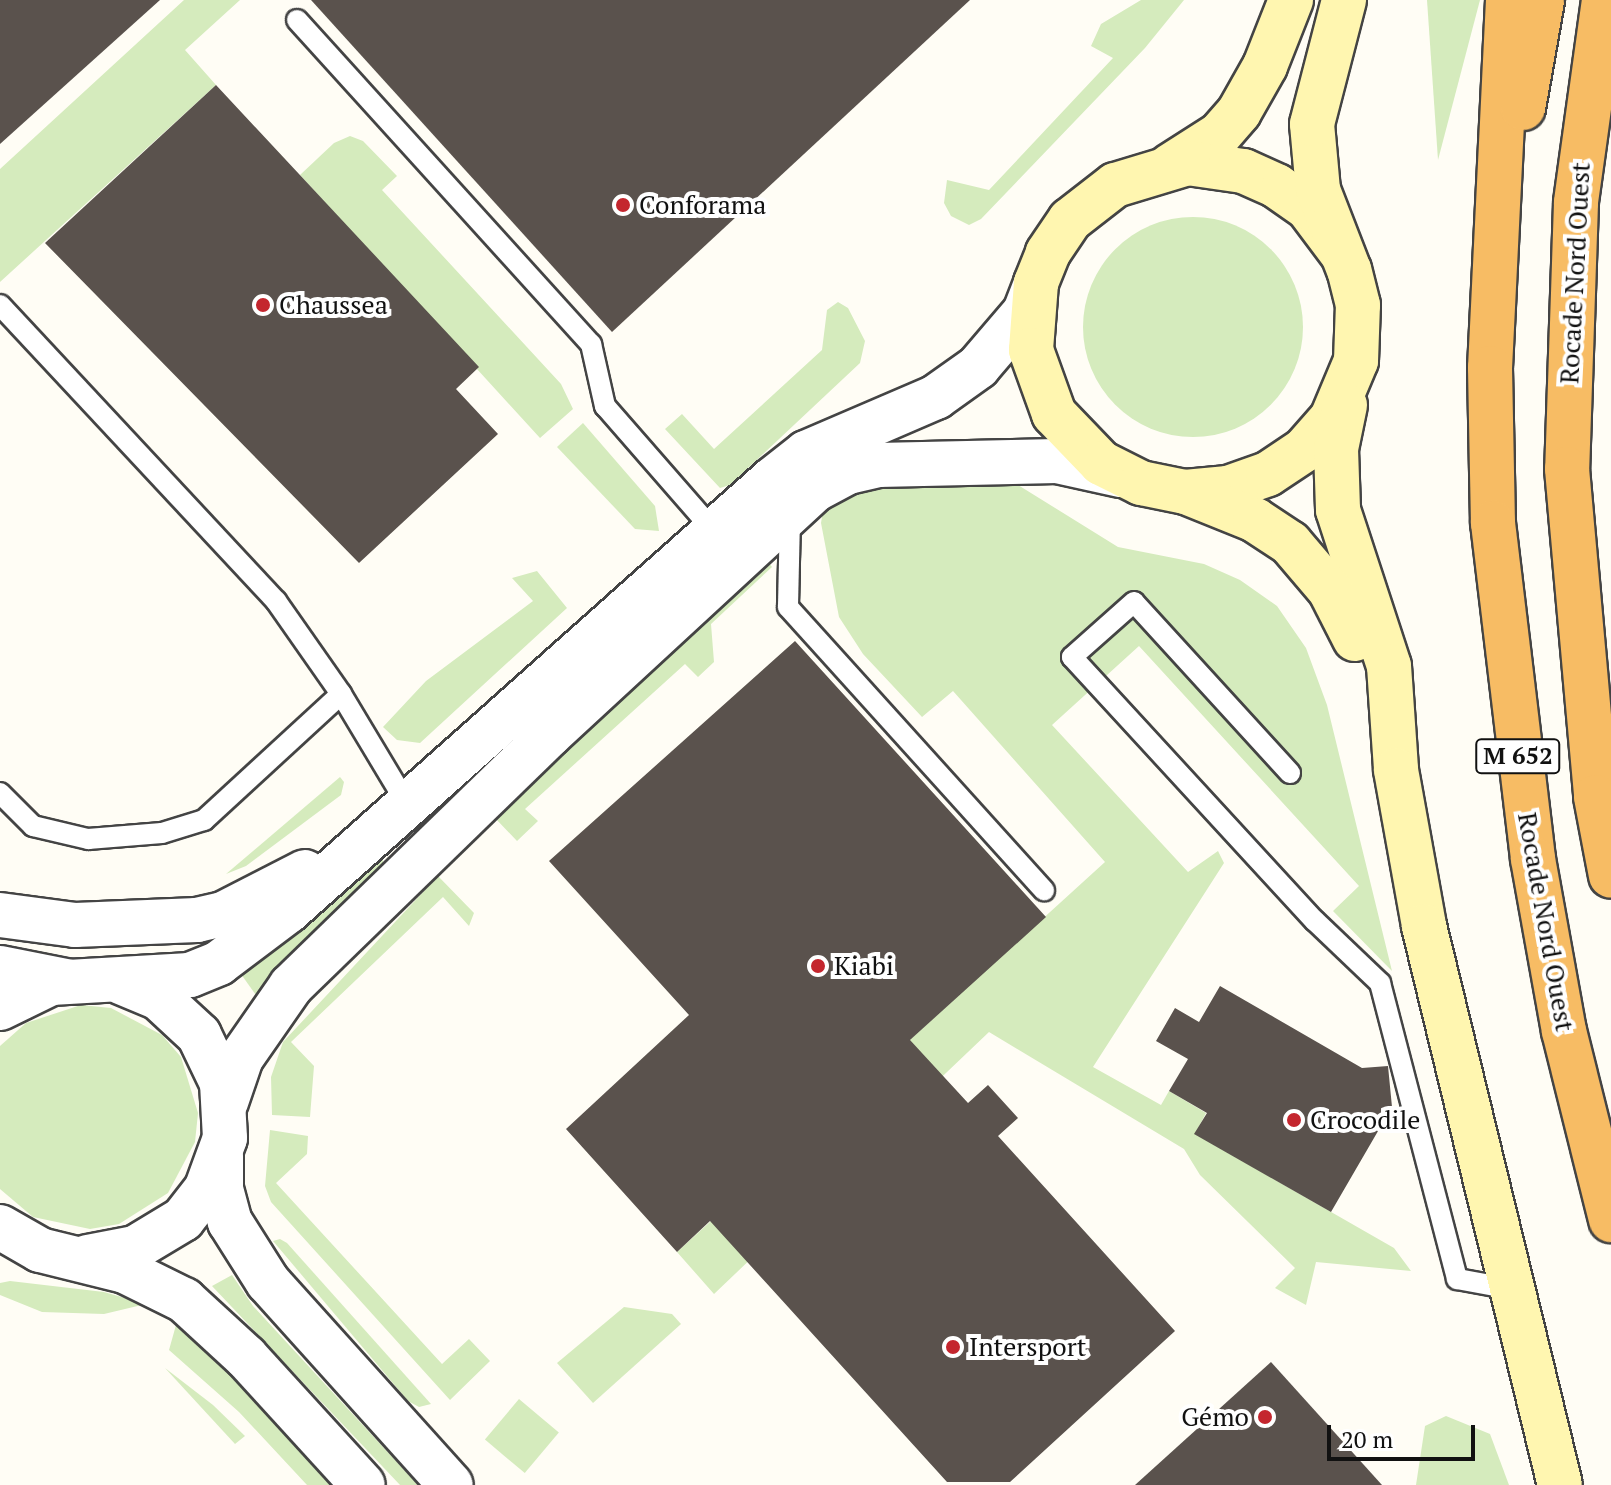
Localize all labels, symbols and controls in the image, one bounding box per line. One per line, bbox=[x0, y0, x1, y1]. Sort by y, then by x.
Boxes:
street label: Rocade Nord Ouest bbox=[1554, 161, 1596, 385]
place label: Conforama bbox=[639, 189, 766, 221]
marker: Conforama bbox=[614, 196, 632, 214]
place label: Chaussea bbox=[279, 289, 388, 321]
marker: Chaussea bbox=[254, 296, 272, 314]
road number: M 652 bbox=[1474, 736, 1562, 776]
street label: Rocade Nord Ouest bbox=[1511, 810, 1581, 1034]
place label: Kiabi bbox=[834, 950, 894, 982]
marker: Kiabi bbox=[809, 957, 827, 975]
place label: Crocodile bbox=[1310, 1104, 1420, 1136]
marker: Crocodile bbox=[1285, 1111, 1303, 1129]
place label: Intersport bbox=[969, 1331, 1086, 1363]
marker: Intersport bbox=[944, 1338, 962, 1356]
place label: Gémo bbox=[1181, 1401, 1249, 1433]
marker: Gémo bbox=[1256, 1408, 1274, 1426]
scale bar bbox=[1331, 1409, 1479, 1459]
text: 20 m bbox=[1341, 1423, 1393, 1455]

